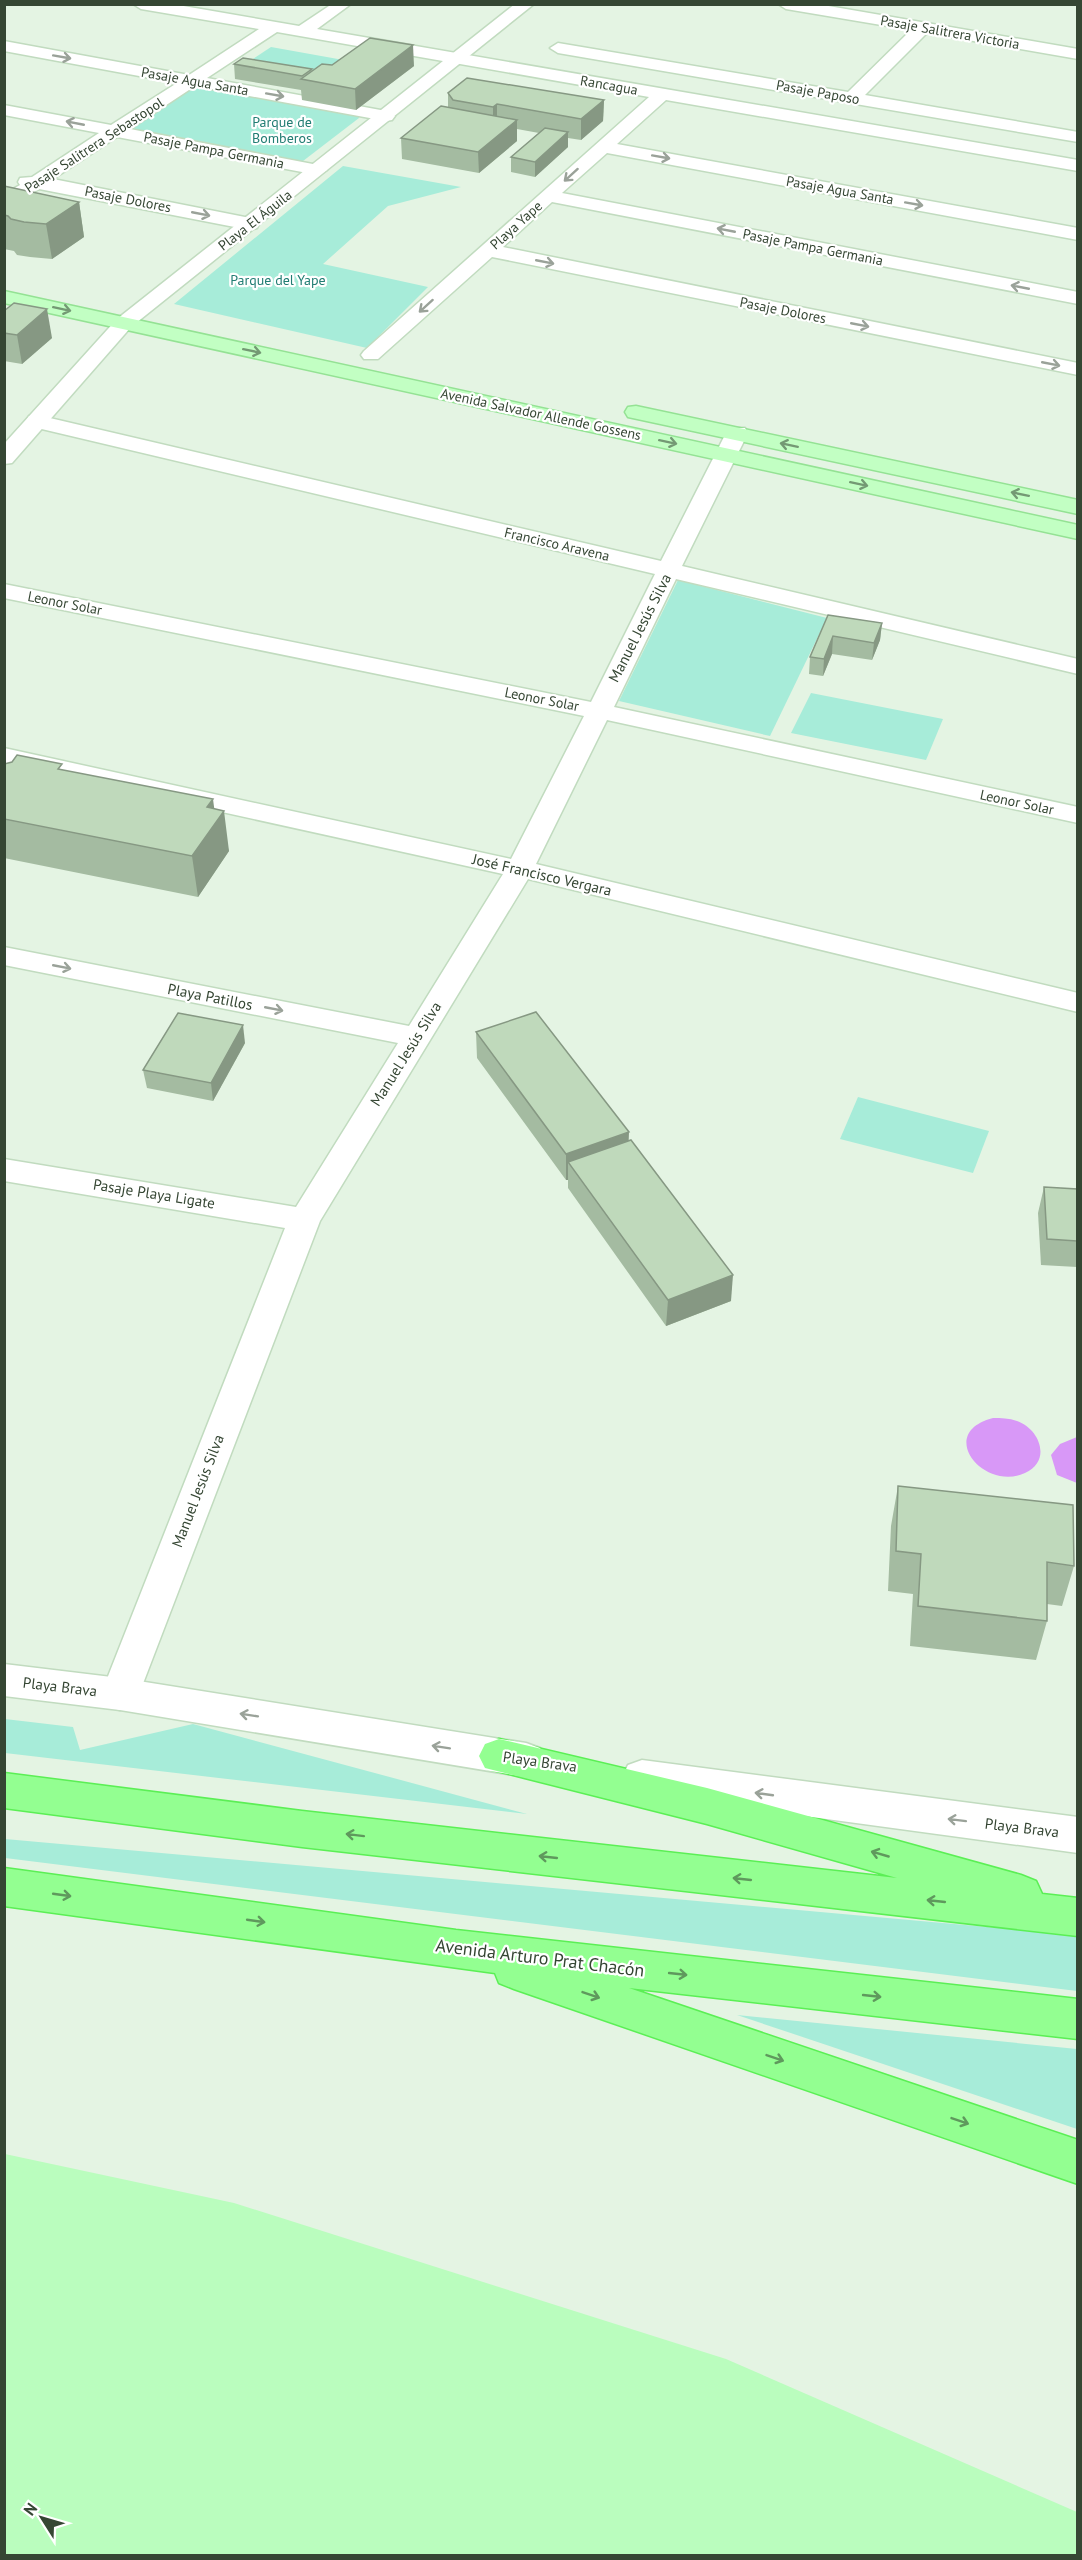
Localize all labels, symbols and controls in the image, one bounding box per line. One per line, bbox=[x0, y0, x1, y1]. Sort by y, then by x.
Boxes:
street label: Pasaje Salitrera Victoria bbox=[879, 11, 1021, 53]
one-way arrow bbox=[52, 52, 71, 63]
street label: Pasaje Agua Santa bbox=[140, 63, 250, 99]
street label: Rancagua bbox=[579, 71, 639, 99]
street label: Pasaje Paposo bbox=[775, 76, 861, 108]
one-way arrow bbox=[264, 90, 284, 101]
street label: Pasaje Salitrera Sebastopol bbox=[21, 93, 167, 197]
park label: Parque de Bomberos bbox=[252, 113, 312, 147]
one-way arrow bbox=[65, 117, 85, 128]
street label: Pasaje Pampa Germania bbox=[142, 128, 286, 172]
one-way arrow bbox=[650, 152, 670, 163]
one-way arrow bbox=[564, 168, 579, 182]
street label: Pasaje Agua Santa bbox=[785, 172, 895, 208]
street label: Pasaje Dolores bbox=[83, 182, 173, 216]
street label: Playa El Águila bbox=[214, 186, 296, 254]
street label: Playa Yape bbox=[486, 197, 546, 253]
one-way arrow bbox=[904, 199, 924, 210]
one-way arrow bbox=[191, 209, 211, 220]
one-way arrow bbox=[716, 224, 736, 235]
street label: Pasaje Pampa Germania bbox=[741, 225, 885, 269]
one-way arrow bbox=[535, 257, 554, 268]
park label: Parque del Yape bbox=[230, 271, 326, 289]
one-way arrow bbox=[1011, 281, 1030, 292]
street label: Pasaje Dolores bbox=[738, 293, 828, 327]
one-way arrow bbox=[419, 299, 434, 313]
one-way arrow bbox=[52, 304, 71, 316]
one-way arrow bbox=[850, 320, 869, 332]
one-way arrow bbox=[242, 346, 261, 357]
one-way arrow bbox=[1041, 359, 1060, 370]
street label: Avenida Salvador Allende Gossens bbox=[439, 384, 643, 444]
one-way arrow bbox=[659, 437, 678, 449]
one-way arrow bbox=[779, 438, 798, 450]
one-way arrow bbox=[848, 479, 868, 490]
one-way arrow bbox=[1011, 488, 1030, 500]
street label: Francisco Aravena bbox=[503, 523, 611, 565]
street label: Manuel Jesús Silva bbox=[604, 570, 675, 685]
street label: Leonor Solar bbox=[26, 587, 104, 619]
street label: Leonor Solar bbox=[503, 683, 581, 715]
street label: Leonor Solar bbox=[978, 785, 1056, 819]
street label: José Francisco Vergara bbox=[470, 849, 614, 900]
one-way arrow bbox=[52, 962, 71, 973]
street label: Playa Patillos bbox=[166, 979, 254, 1014]
street label: Manuel Jesús Silva bbox=[366, 998, 445, 1109]
one-way arrow bbox=[264, 1004, 283, 1015]
street label: Pasaje Playa Ligate bbox=[92, 1174, 216, 1213]
street label: Manuel Jesús Silva bbox=[167, 1432, 228, 1550]
street label: Playa Brava bbox=[22, 1673, 98, 1700]
one-way arrow bbox=[239, 1710, 259, 1721]
one-way arrow bbox=[432, 1741, 452, 1752]
street label: Playa Brava bbox=[502, 1747, 578, 1776]
one-way arrow bbox=[754, 1789, 774, 1800]
one-way arrow bbox=[947, 1814, 967, 1825]
street label: Playa Brava bbox=[984, 1814, 1060, 1841]
one-way arrow bbox=[345, 1829, 365, 1840]
one-way arrow bbox=[870, 1848, 889, 1859]
one-way arrow bbox=[539, 1852, 559, 1863]
one-way arrow bbox=[733, 1873, 753, 1884]
one-way arrow bbox=[52, 1889, 72, 1900]
one-way arrow bbox=[926, 1895, 946, 1906]
one-way arrow bbox=[245, 1916, 265, 1927]
street label: Avenida Arturo Prat Chacón bbox=[434, 1933, 646, 1982]
one-way arrow bbox=[668, 1969, 688, 1980]
one-way arrow bbox=[581, 1990, 599, 2001]
one-way arrow bbox=[862, 1990, 882, 2001]
one-way arrow bbox=[765, 2053, 784, 2064]
one-way arrow bbox=[950, 2117, 968, 2128]
north arrow bbox=[12, 2488, 72, 2548]
text: N bbox=[19, 2499, 41, 2519]

